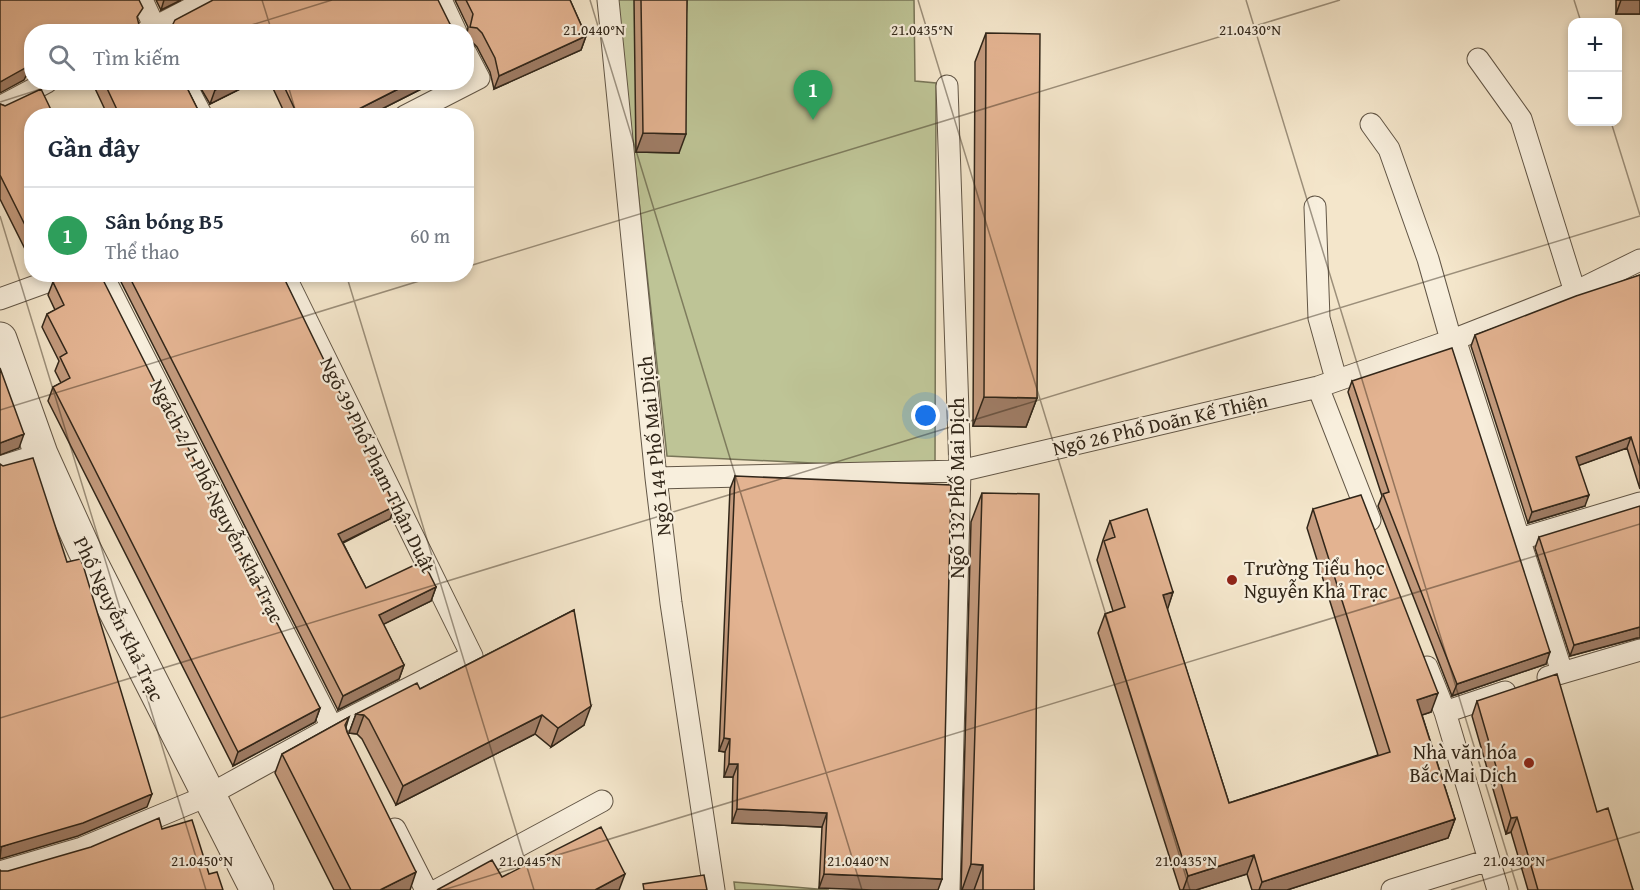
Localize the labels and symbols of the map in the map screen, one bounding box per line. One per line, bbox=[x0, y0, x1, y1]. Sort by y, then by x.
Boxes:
text: 21.0440°N bbox=[563, 19, 625, 40]
text: 21.0435°N bbox=[891, 19, 953, 40]
text: 21.0430°N bbox=[1219, 19, 1281, 40]
pin: 1 bbox=[794, 70, 832, 120]
street label: Ngõ 39 Phố Phạm Thận Duật bbox=[313, 352, 443, 578]
street label: Ngõ 144 Phố Mai Dịch bbox=[630, 355, 677, 538]
street label: Ngách 2/1 Phố Nguyễn Khả Trạc bbox=[143, 374, 292, 628]
street label: Ngõ 26 Phố Doãn Kế Thiện bbox=[1050, 385, 1270, 462]
street label: Ngõ 132 Phố Mai Dịch bbox=[942, 398, 971, 578]
your location bbox=[911, 401, 940, 430]
street label: Phố Nguyễn Khả Trạc bbox=[67, 531, 172, 706]
place label: Trường Tiểu học Nguyễn Khả Trạc bbox=[1244, 553, 1388, 605]
marker: Trường Tiểu học Nguyễn Khả Trạc bbox=[1225, 573, 1239, 587]
place label: Nhà văn hóa Bắc Mai Dịch bbox=[1410, 737, 1518, 789]
marker: Nhà văn hóa Bắc Mai Dịch bbox=[1522, 756, 1536, 770]
text: 21.0450°N bbox=[171, 850, 233, 871]
text: 21.0445°N bbox=[499, 850, 561, 871]
text: 21.0440°N bbox=[827, 850, 889, 871]
text: 21.0435°N bbox=[1155, 850, 1217, 871]
text: 21.0430°N bbox=[1483, 850, 1545, 871]

